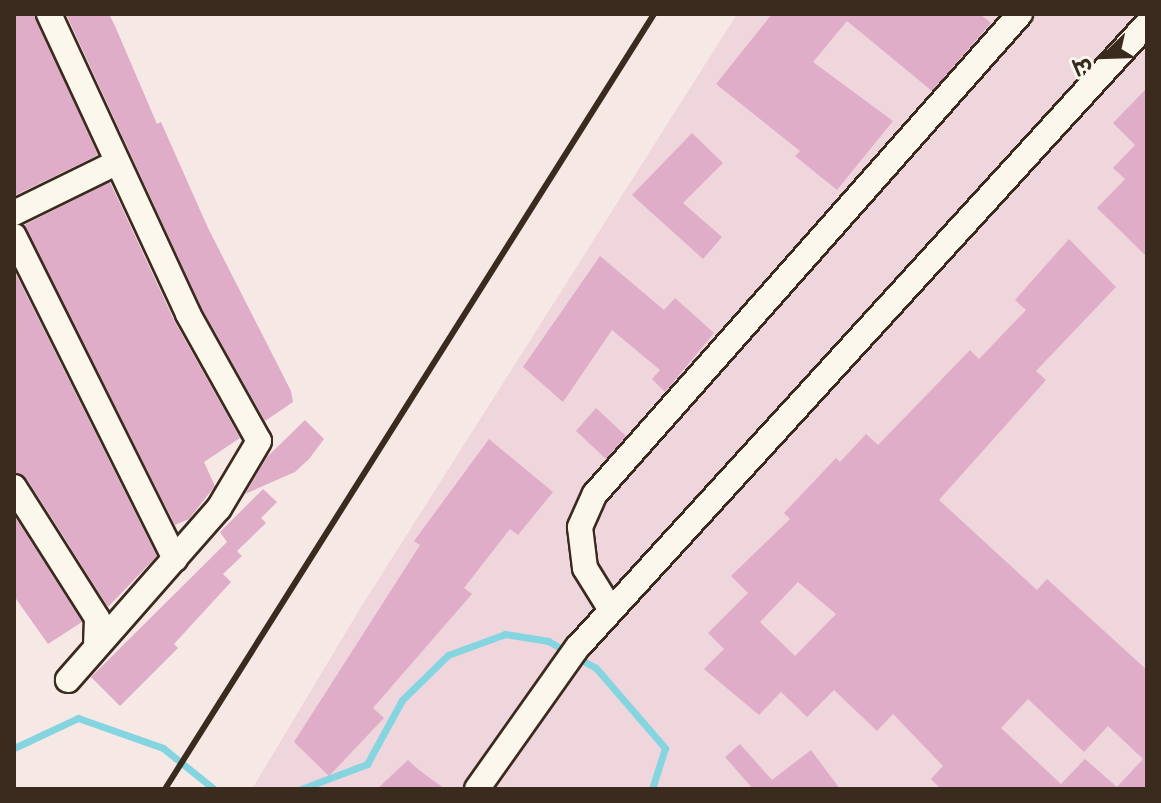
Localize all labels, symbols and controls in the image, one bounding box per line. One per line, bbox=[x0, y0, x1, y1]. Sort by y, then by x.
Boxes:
north arrow bbox=[1065, 16, 1145, 96]
text: उ bbox=[1067, 53, 1099, 78]

